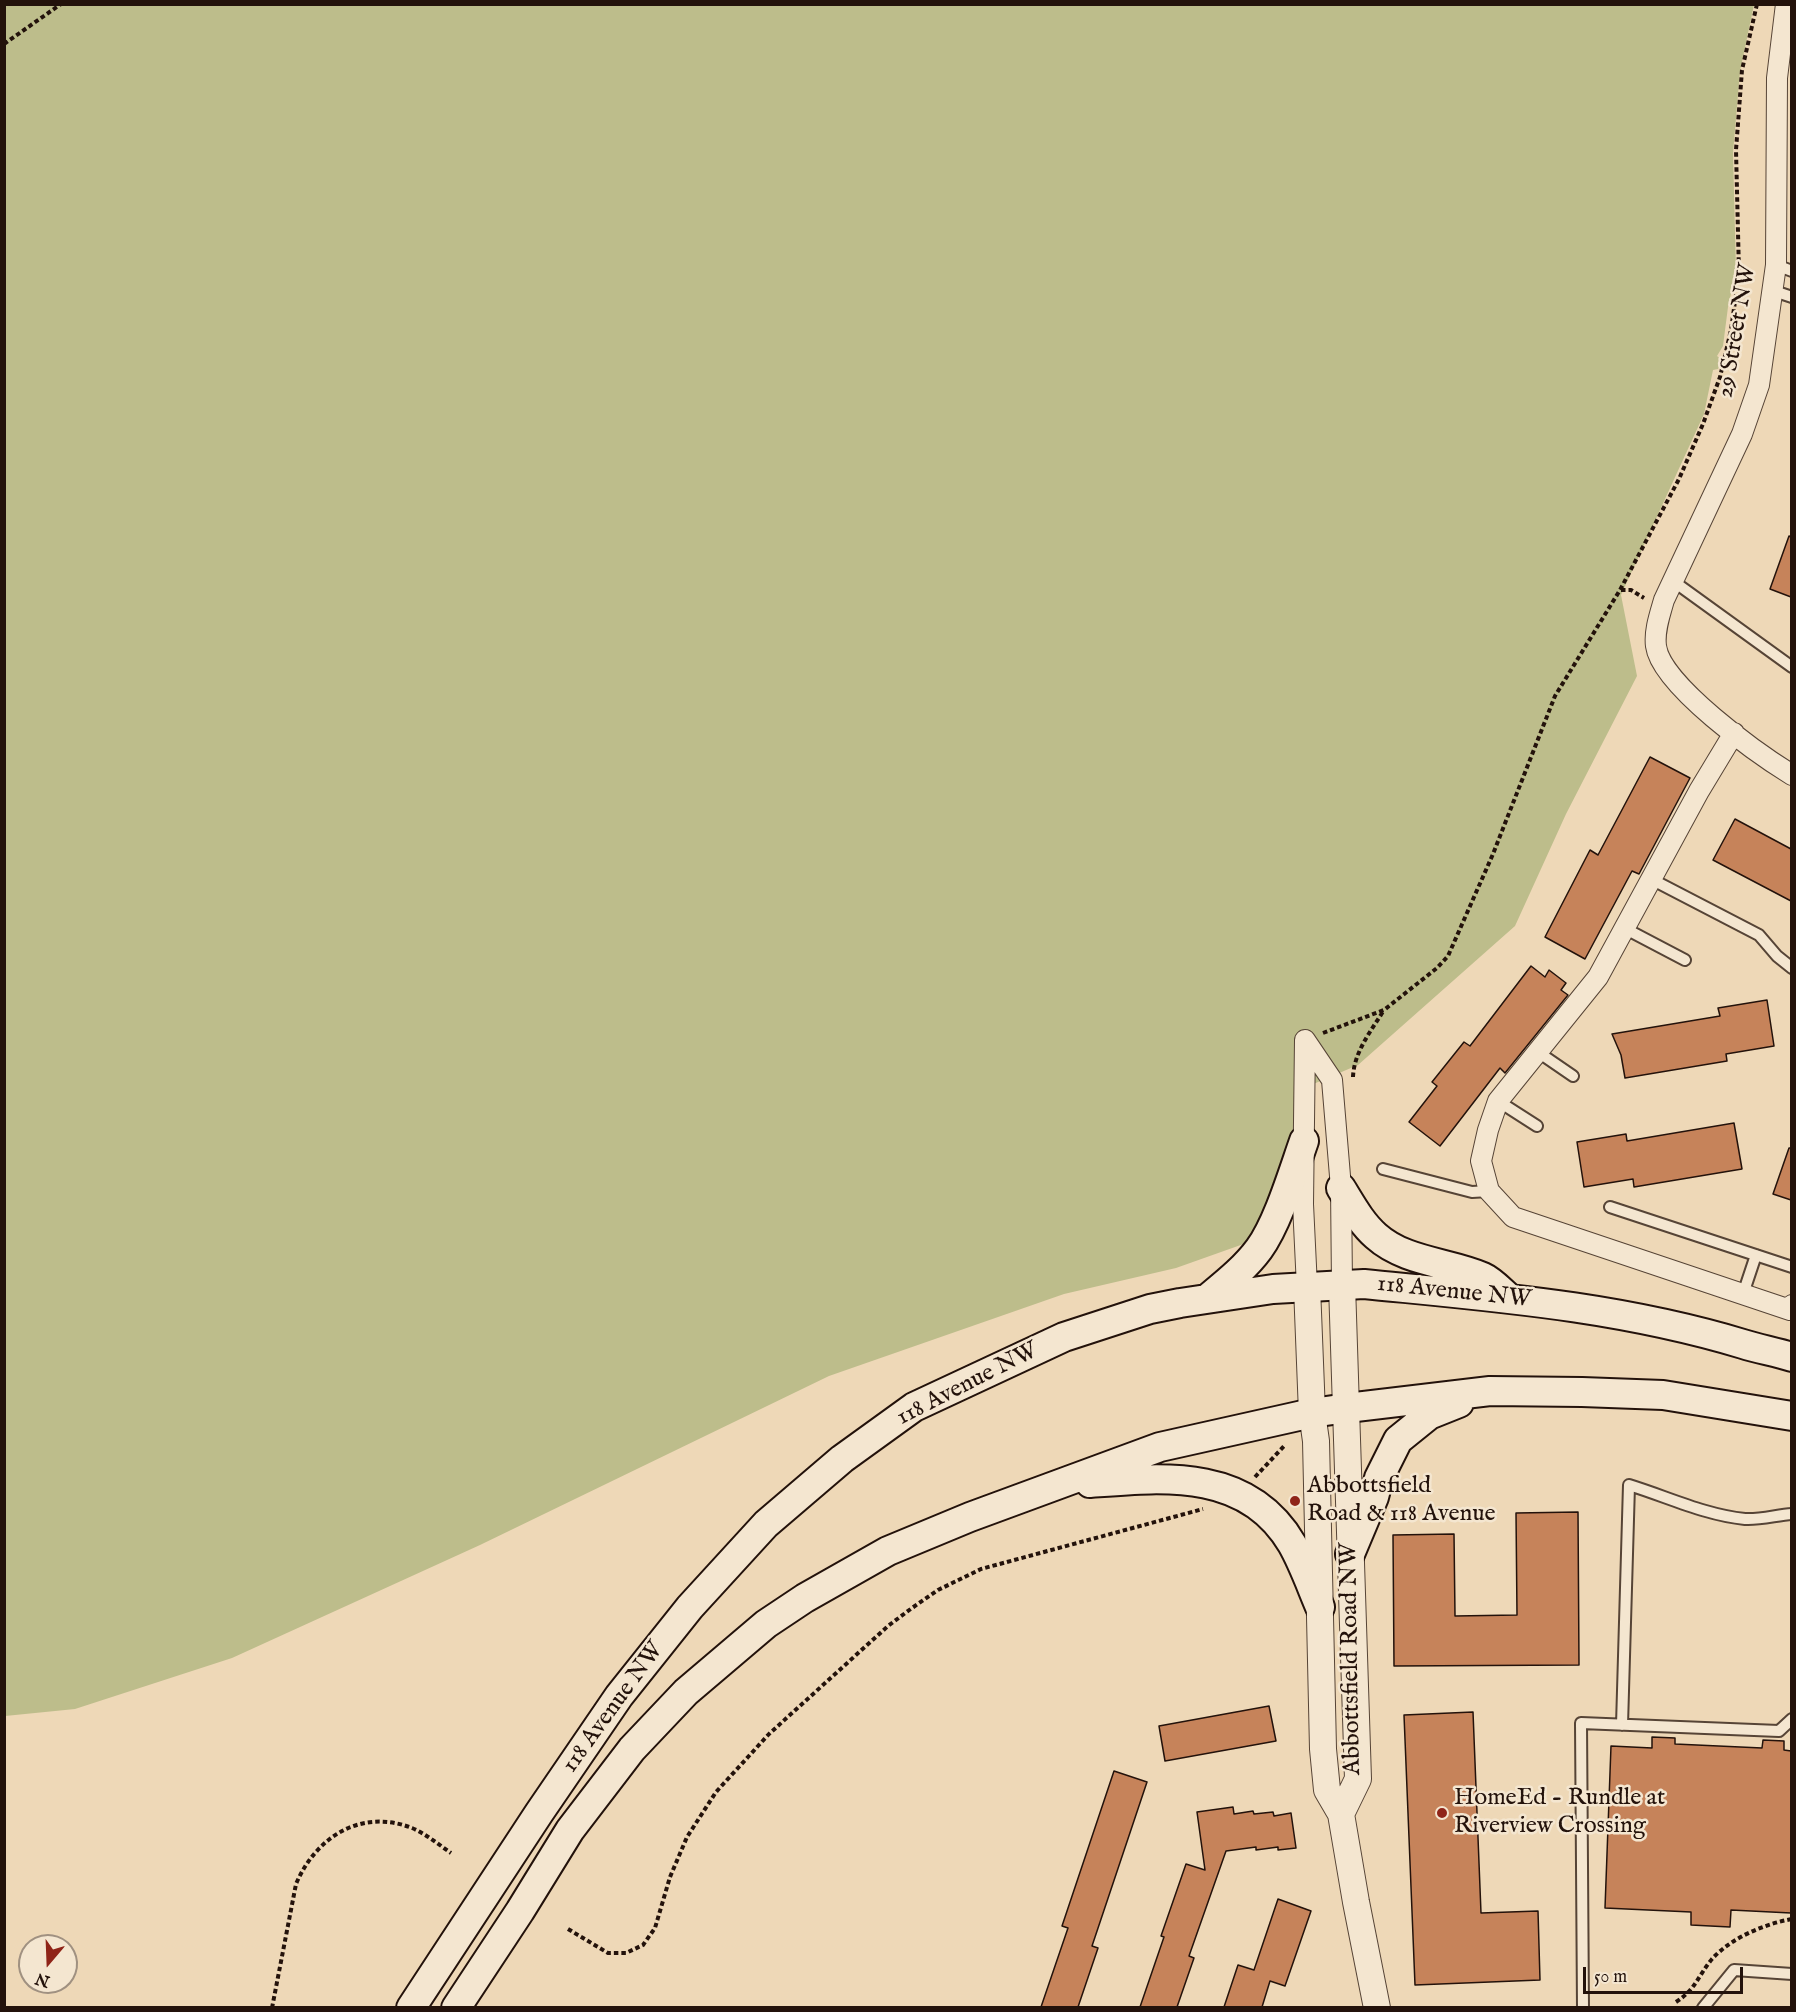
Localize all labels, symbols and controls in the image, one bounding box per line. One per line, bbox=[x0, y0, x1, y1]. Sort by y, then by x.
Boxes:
street label: 29 Street NW bbox=[1712, 262, 1764, 400]
street label: 118 Avenue NW bbox=[1376, 1271, 1532, 1315]
street label: 118 Avenue NW bbox=[893, 1337, 1043, 1433]
place label: Abbottsfield Road & 118 Avenue bbox=[1307, 1473, 1496, 1529]
marker: Abbottsfield Road & 118 Avenue bbox=[1288, 1494, 1302, 1508]
street label: Abbottsfield Road NW bbox=[1336, 1543, 1368, 1775]
street label: 118 Avenue NW bbox=[557, 1637, 671, 1779]
place label: HomeEd - Rundle at Riverview Crossing bbox=[1454, 1785, 1665, 1841]
marker: HomeEd - Rundle at Riverview Crossing bbox=[1435, 1806, 1449, 1820]
north arrow bbox=[18, 1934, 78, 1994]
scale bar bbox=[1586, 1955, 1746, 1993]
text: 50 m bbox=[1594, 1966, 1627, 1989]
text: N bbox=[33, 1967, 53, 1991]

